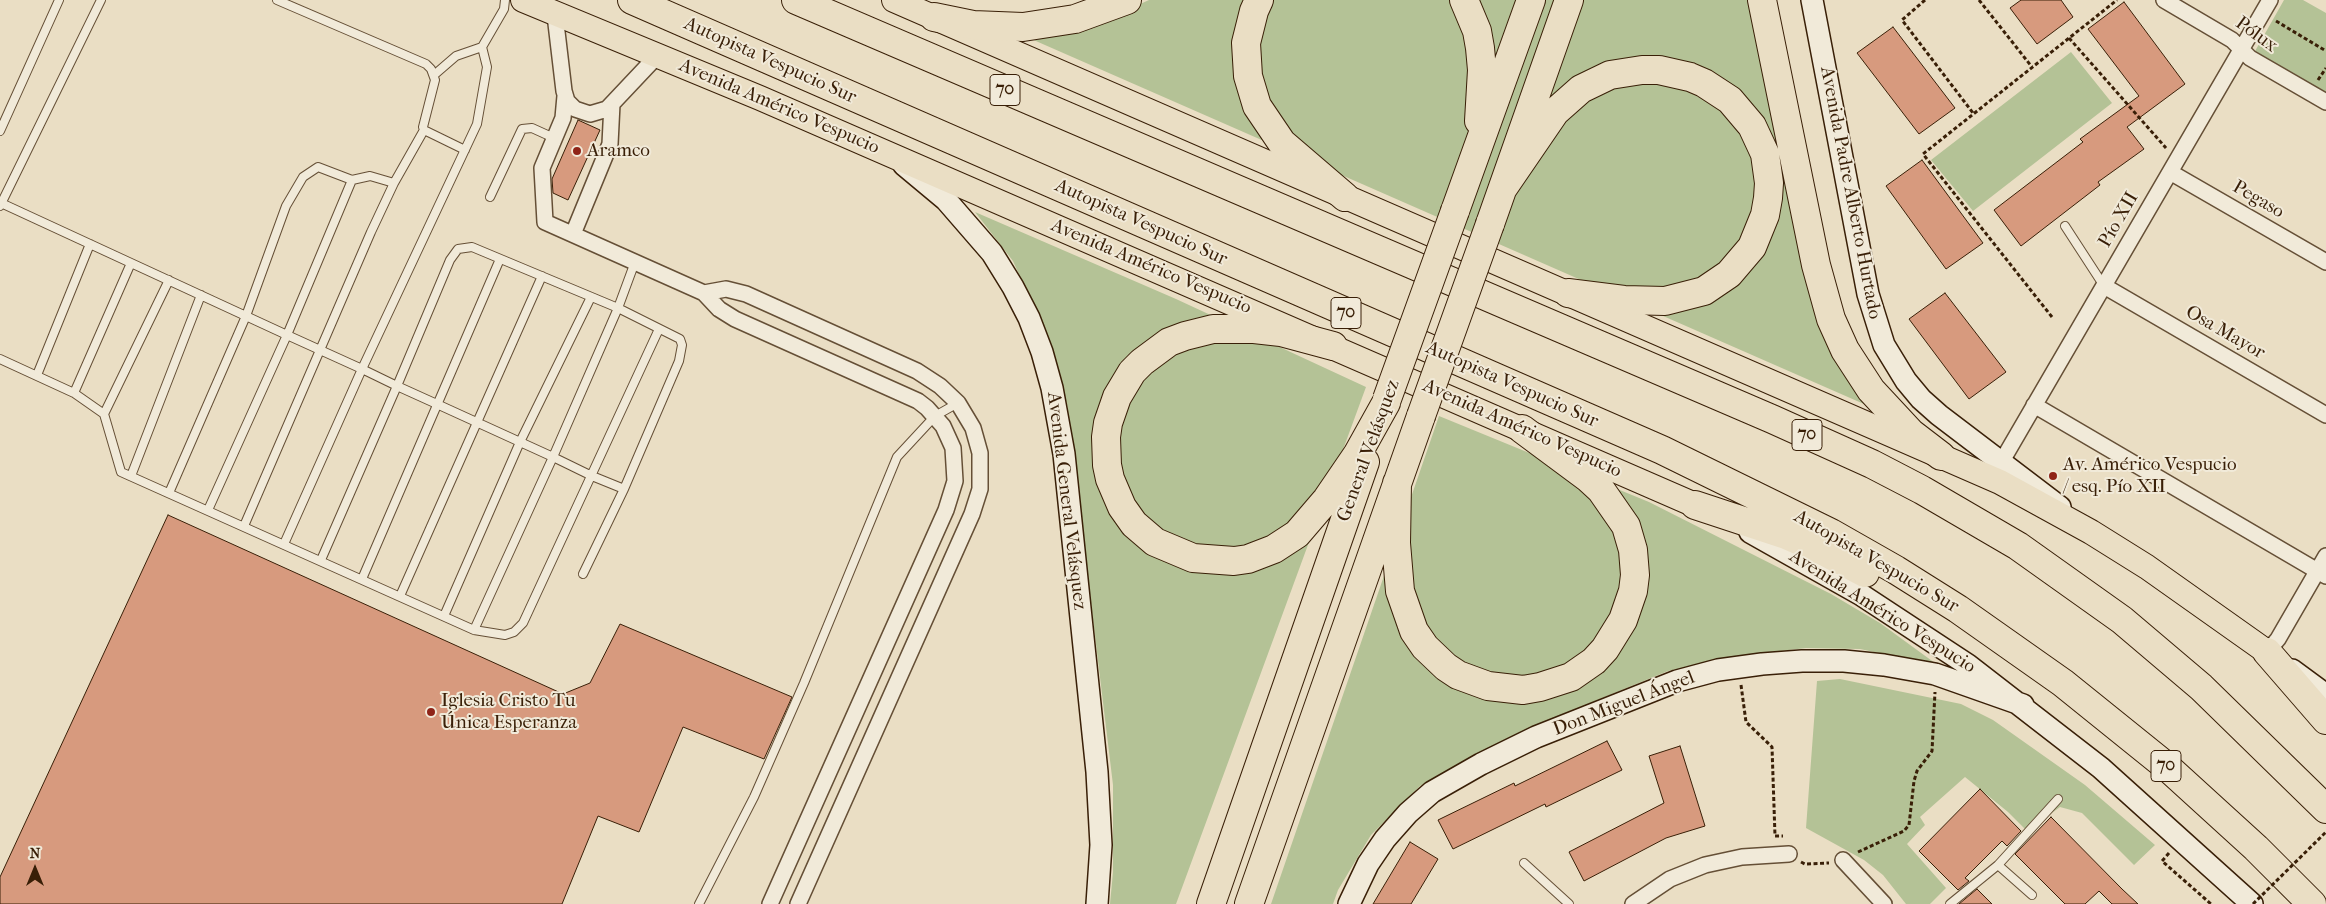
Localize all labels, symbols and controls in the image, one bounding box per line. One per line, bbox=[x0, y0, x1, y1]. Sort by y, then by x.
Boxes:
street label: Pólux bbox=[2231, 12, 2281, 58]
street label: Autopista Vespucio Sur bbox=[680, 13, 860, 109]
street label: Avenida Américo Vespucio bbox=[675, 54, 883, 160]
street label: Avenida Padre Alberto Hurtado bbox=[1814, 65, 1886, 321]
road number: 70 bbox=[990, 74, 1020, 106]
place label: Aramco bbox=[587, 140, 650, 162]
marker: Aramco bbox=[571, 145, 583, 157]
street label: Autopista Vespucio Sur bbox=[1051, 175, 1231, 271]
street label: Pegaso bbox=[2228, 176, 2288, 224]
street label: Pío XII bbox=[2094, 188, 2144, 252]
street label: Avenida Américo Vespucio bbox=[1047, 214, 1255, 320]
road number: 70 bbox=[1331, 298, 1361, 328]
street label: Osa Mayor bbox=[2181, 301, 2269, 365]
street label: Autopista Vespucio Sur bbox=[1422, 337, 1602, 433]
street label: Avenida Américo Vespucio bbox=[1419, 375, 1625, 483]
street label: General Velásquez bbox=[1333, 377, 1405, 525]
street label: Avenida General Velásquez bbox=[1041, 391, 1091, 611]
road number: 70 bbox=[1792, 420, 1822, 450]
place label: Av. Américo Vespucio / esq. Pío XII bbox=[2063, 454, 2237, 498]
marker: Av. Américo Vespucio / esq. Pío XII bbox=[2047, 470, 2059, 482]
street label: Autopista Vespucio Sur bbox=[1790, 506, 1962, 618]
street label: Avenida Américo Vespucio bbox=[1785, 545, 1979, 679]
street label: Don Miguel Ángel bbox=[1550, 666, 1698, 742]
place label: Iglesia Cristo Tu Única Esperanza bbox=[441, 690, 577, 734]
marker: Iglesia Cristo Tu Única Esperanza bbox=[425, 706, 437, 718]
road number: 70 bbox=[2151, 750, 2181, 781]
north arrow bbox=[10, 844, 60, 894]
text: N bbox=[30, 845, 40, 862]

